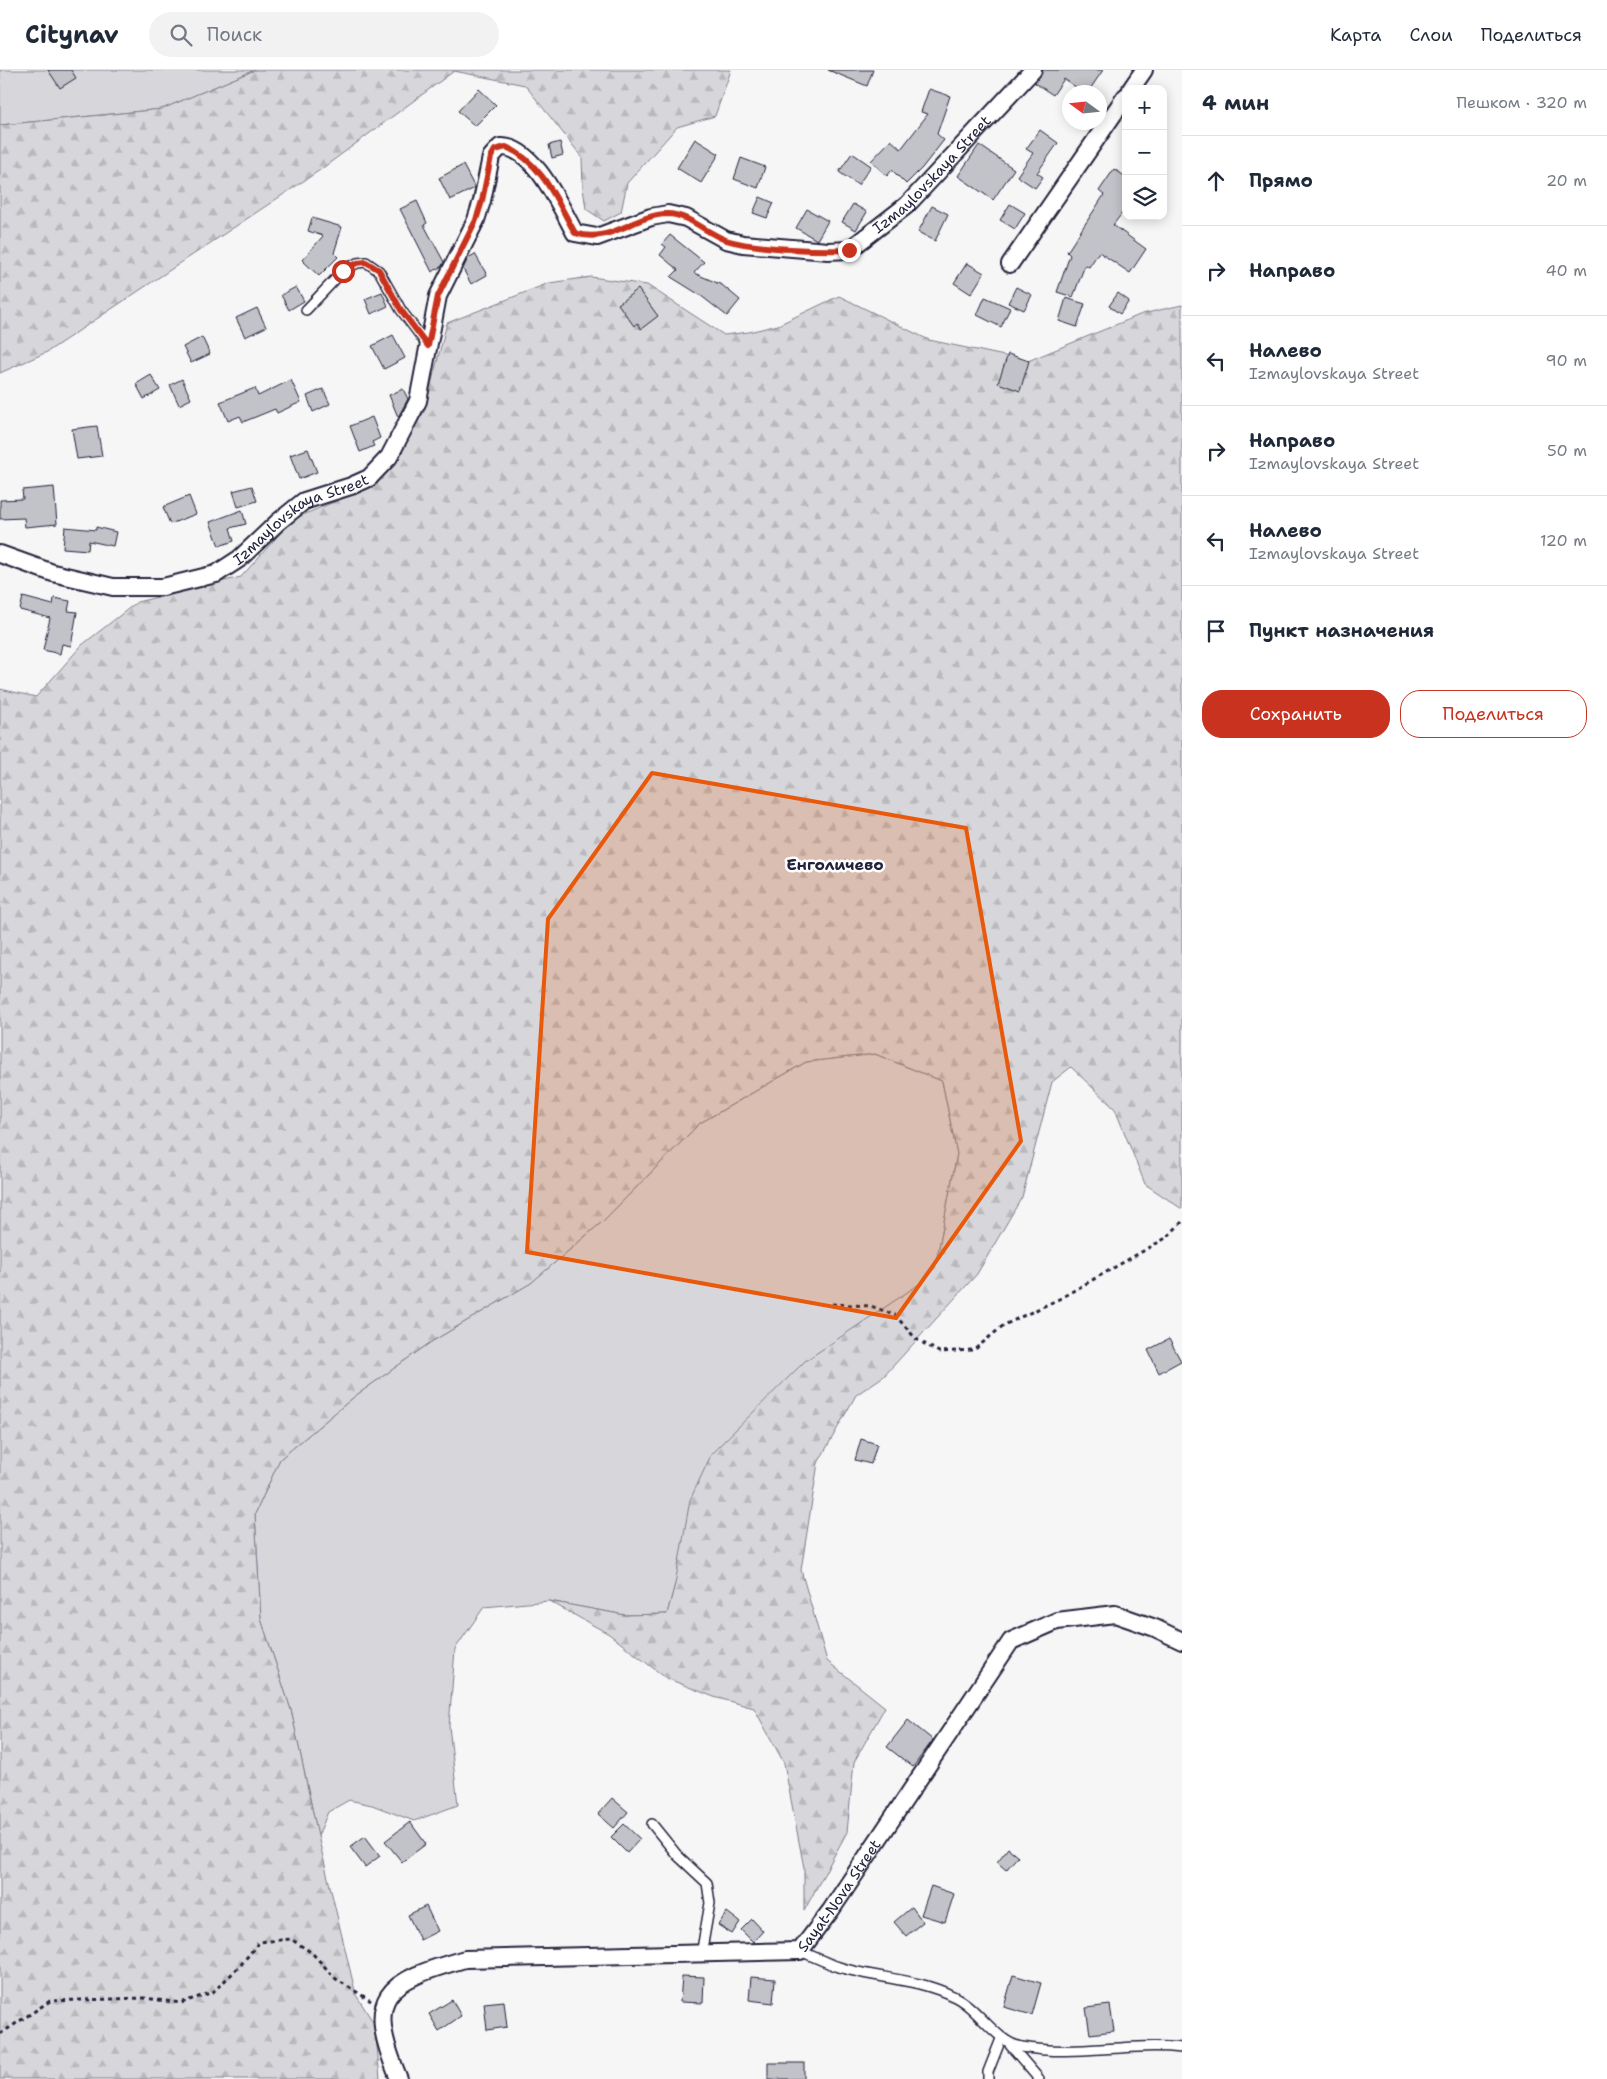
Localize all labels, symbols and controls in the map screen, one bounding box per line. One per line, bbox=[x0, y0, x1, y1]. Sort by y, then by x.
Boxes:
search box bbox=[149, 12, 499, 57]
text: Citynav bbox=[25, 19, 119, 51]
icon: search bbox=[167, 21, 195, 49]
text: Поиск bbox=[207, 22, 262, 47]
text: Карта bbox=[1330, 23, 1381, 47]
text: Слои bbox=[1409, 23, 1453, 47]
text: Поделиться bbox=[1481, 23, 1582, 47]
north arrow bbox=[1062, 85, 1107, 130]
map controls bbox=[1122, 85, 1167, 220]
button: + bbox=[1122, 85, 1167, 130]
text: 4 мин bbox=[1202, 89, 1269, 117]
text: Пешком · 320 m bbox=[1456, 92, 1587, 113]
street label: Izmaylovskaya Street bbox=[869, 111, 995, 238]
button: − bbox=[1122, 130, 1167, 175]
icon: ahead bbox=[1202, 167, 1230, 195]
text: Прямо bbox=[1249, 168, 1313, 193]
text: 20 m bbox=[1546, 170, 1587, 191]
button: layers bbox=[1122, 175, 1167, 220]
route end bbox=[838, 239, 861, 262]
icon: right bbox=[1202, 257, 1230, 285]
text: Направо bbox=[1249, 258, 1335, 283]
route start bbox=[332, 260, 355, 283]
text: 40 m bbox=[1545, 260, 1587, 281]
text: Налево bbox=[1249, 338, 1322, 363]
icon: left bbox=[1202, 347, 1230, 375]
text: 90 m bbox=[1546, 350, 1587, 371]
text: Izmaylovskaya Street bbox=[1249, 363, 1419, 384]
text: Направо bbox=[1249, 428, 1335, 453]
icon: right bbox=[1202, 437, 1230, 465]
text: 50 m bbox=[1547, 440, 1587, 461]
text: Izmaylovskaya Street bbox=[1249, 453, 1419, 474]
street label: Izmaylovskaya Street bbox=[230, 469, 372, 570]
text: Налево bbox=[1249, 518, 1322, 543]
icon: left bbox=[1202, 527, 1230, 555]
text: 120 m bbox=[1540, 530, 1587, 551]
text: Izmaylovskaya Street bbox=[1249, 543, 1419, 564]
icon: arrive bbox=[1202, 617, 1230, 645]
text: Пункт назначения bbox=[1249, 618, 1434, 643]
button: Сохранить bbox=[1202, 690, 1390, 738]
button: Поделиться bbox=[1400, 690, 1587, 738]
district label: Енголичево bbox=[786, 854, 884, 875]
street label: Sayat-Nova Street bbox=[793, 1836, 885, 1956]

